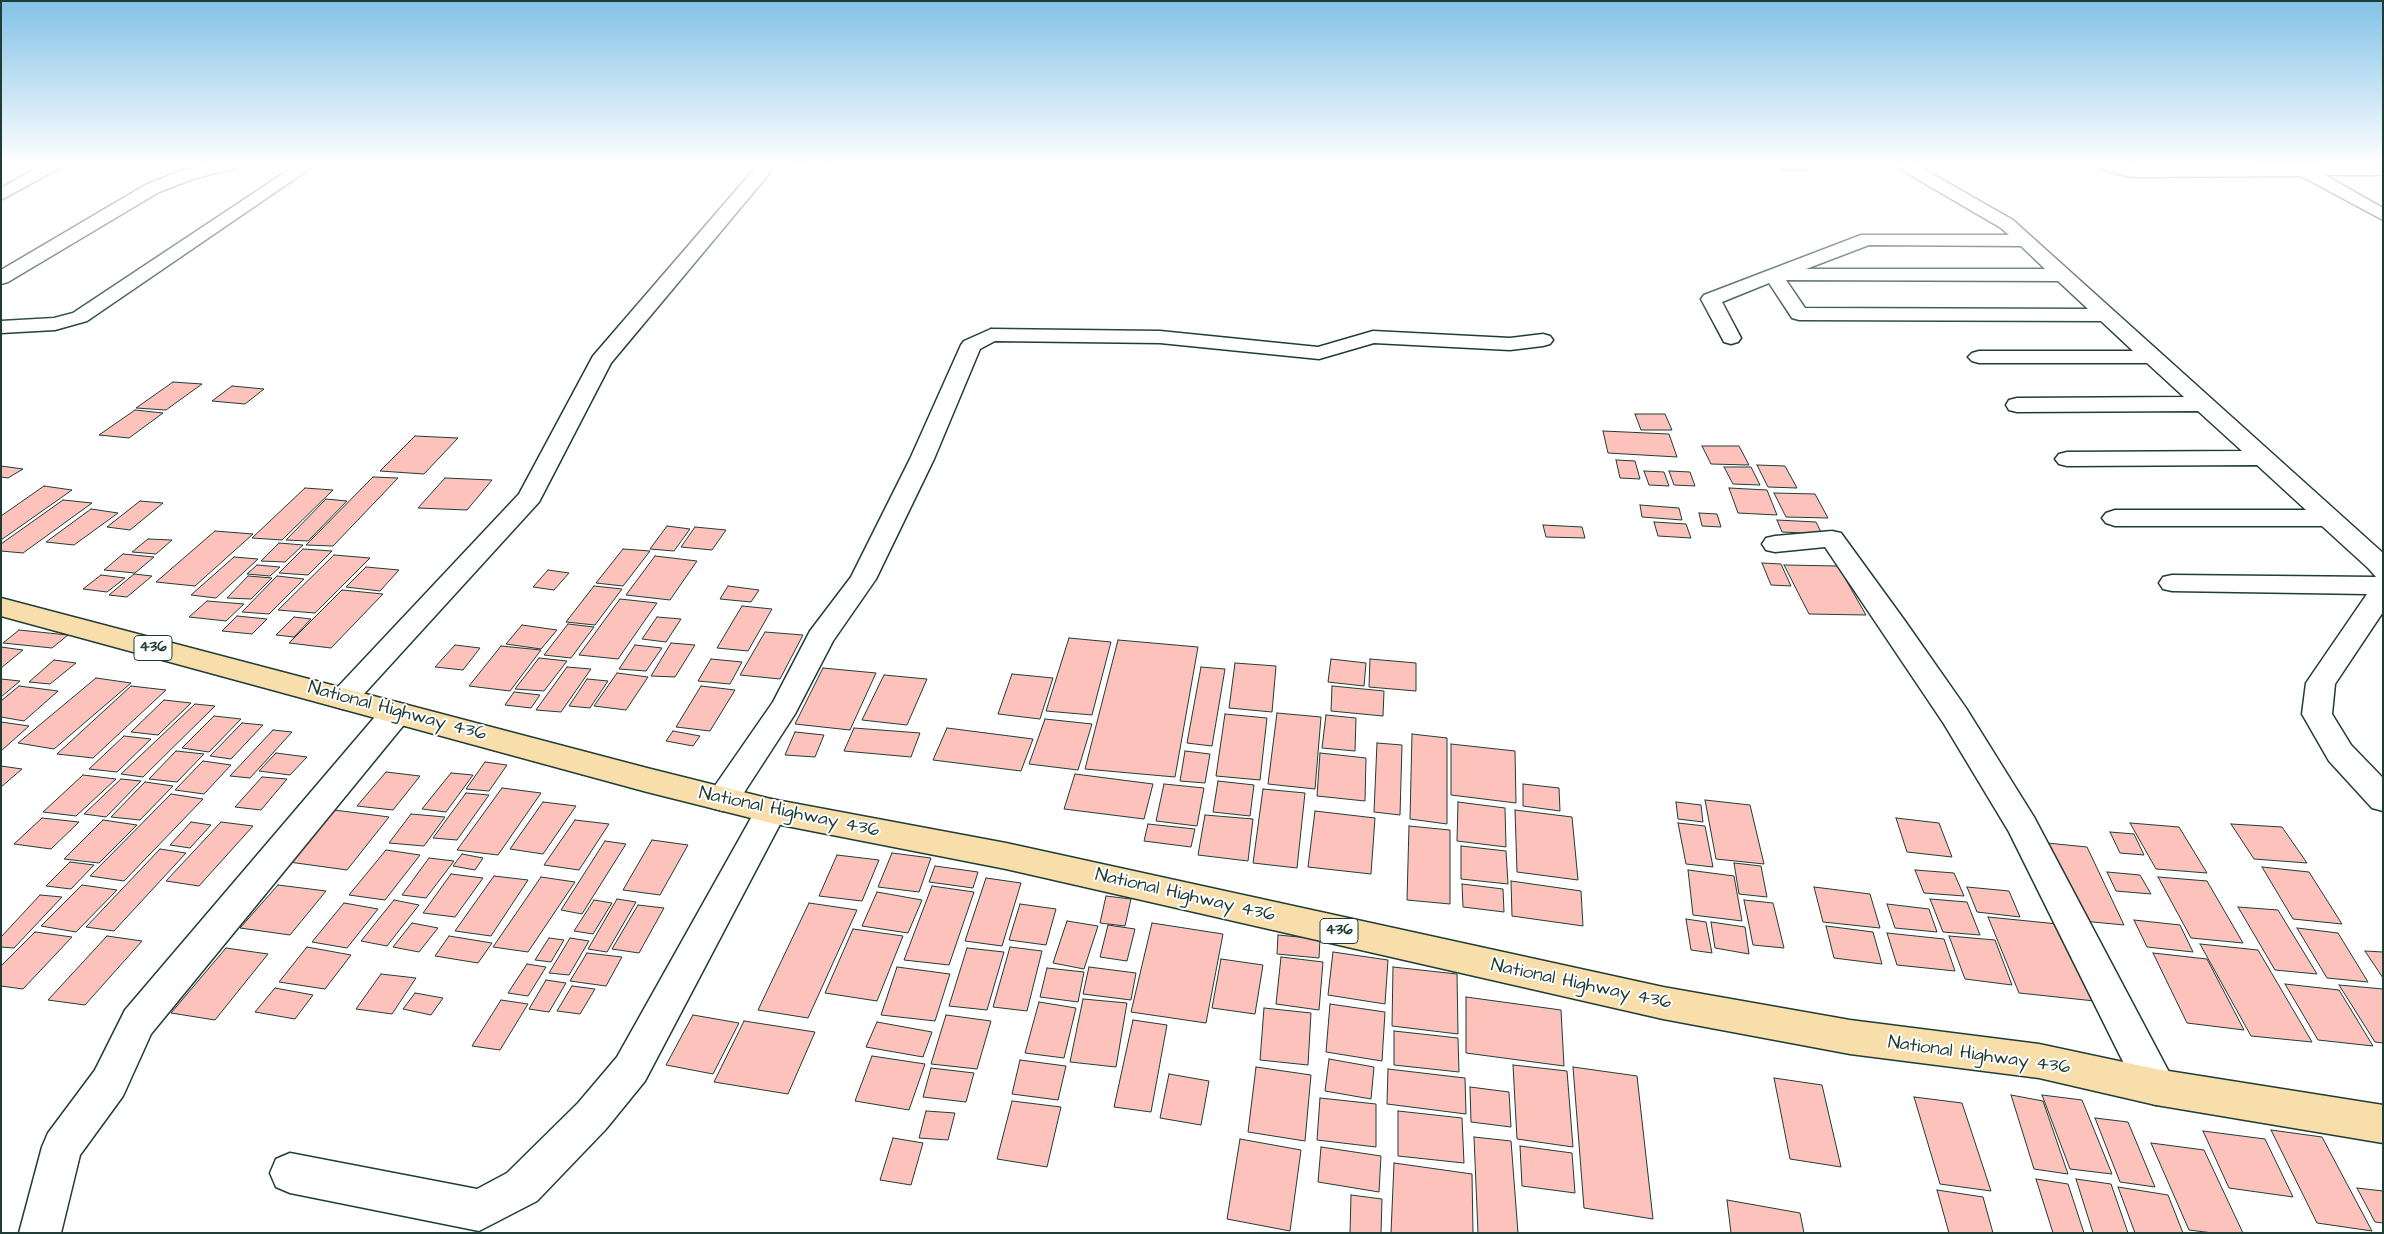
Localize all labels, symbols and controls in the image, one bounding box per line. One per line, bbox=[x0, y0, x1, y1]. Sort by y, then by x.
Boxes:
road number: 436 bbox=[134, 636, 172, 660]
street label: National Highway 436 bbox=[305, 677, 489, 747]
street label: National Highway 436 bbox=[697, 783, 881, 843]
street label: National Highway 436 bbox=[1093, 864, 1277, 928]
road number: 436 bbox=[1320, 918, 1358, 944]
street label: National Highway 436 bbox=[1489, 955, 1673, 1015]
street label: National Highway 436 bbox=[1886, 1032, 2072, 1080]

